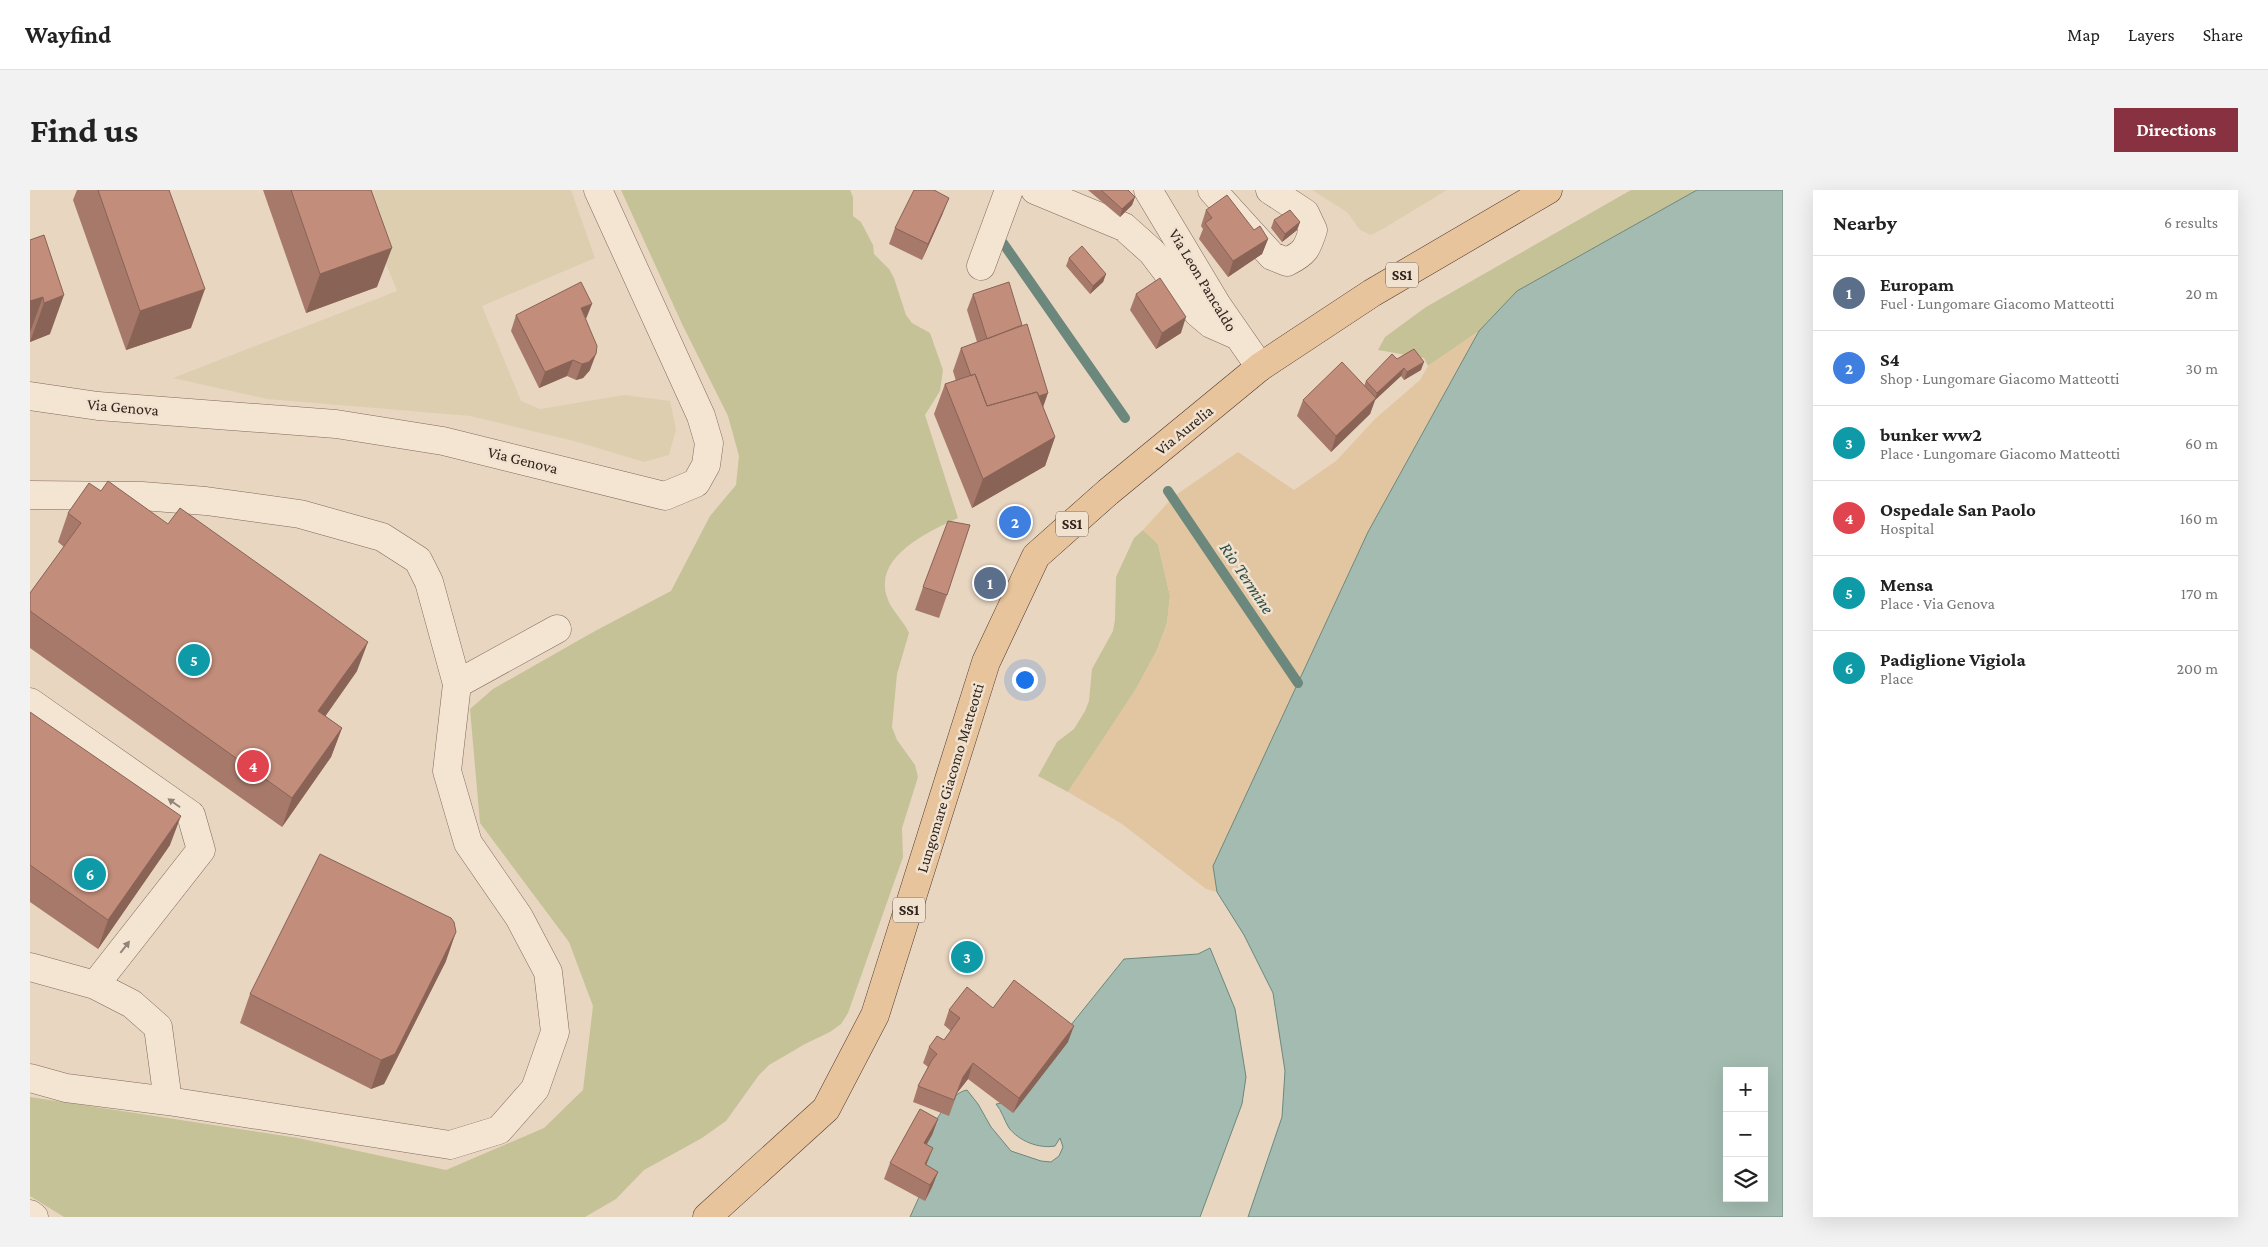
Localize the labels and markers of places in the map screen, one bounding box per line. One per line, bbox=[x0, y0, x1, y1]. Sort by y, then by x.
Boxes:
pin: 2 bbox=[999, 503, 1031, 541]
pin: 1 bbox=[974, 564, 1006, 602]
pin: 5 bbox=[178, 641, 210, 679]
pin: 4 bbox=[237, 747, 269, 785]
pin: 6 bbox=[74, 855, 106, 893]
pin: 3 bbox=[951, 938, 983, 976]

